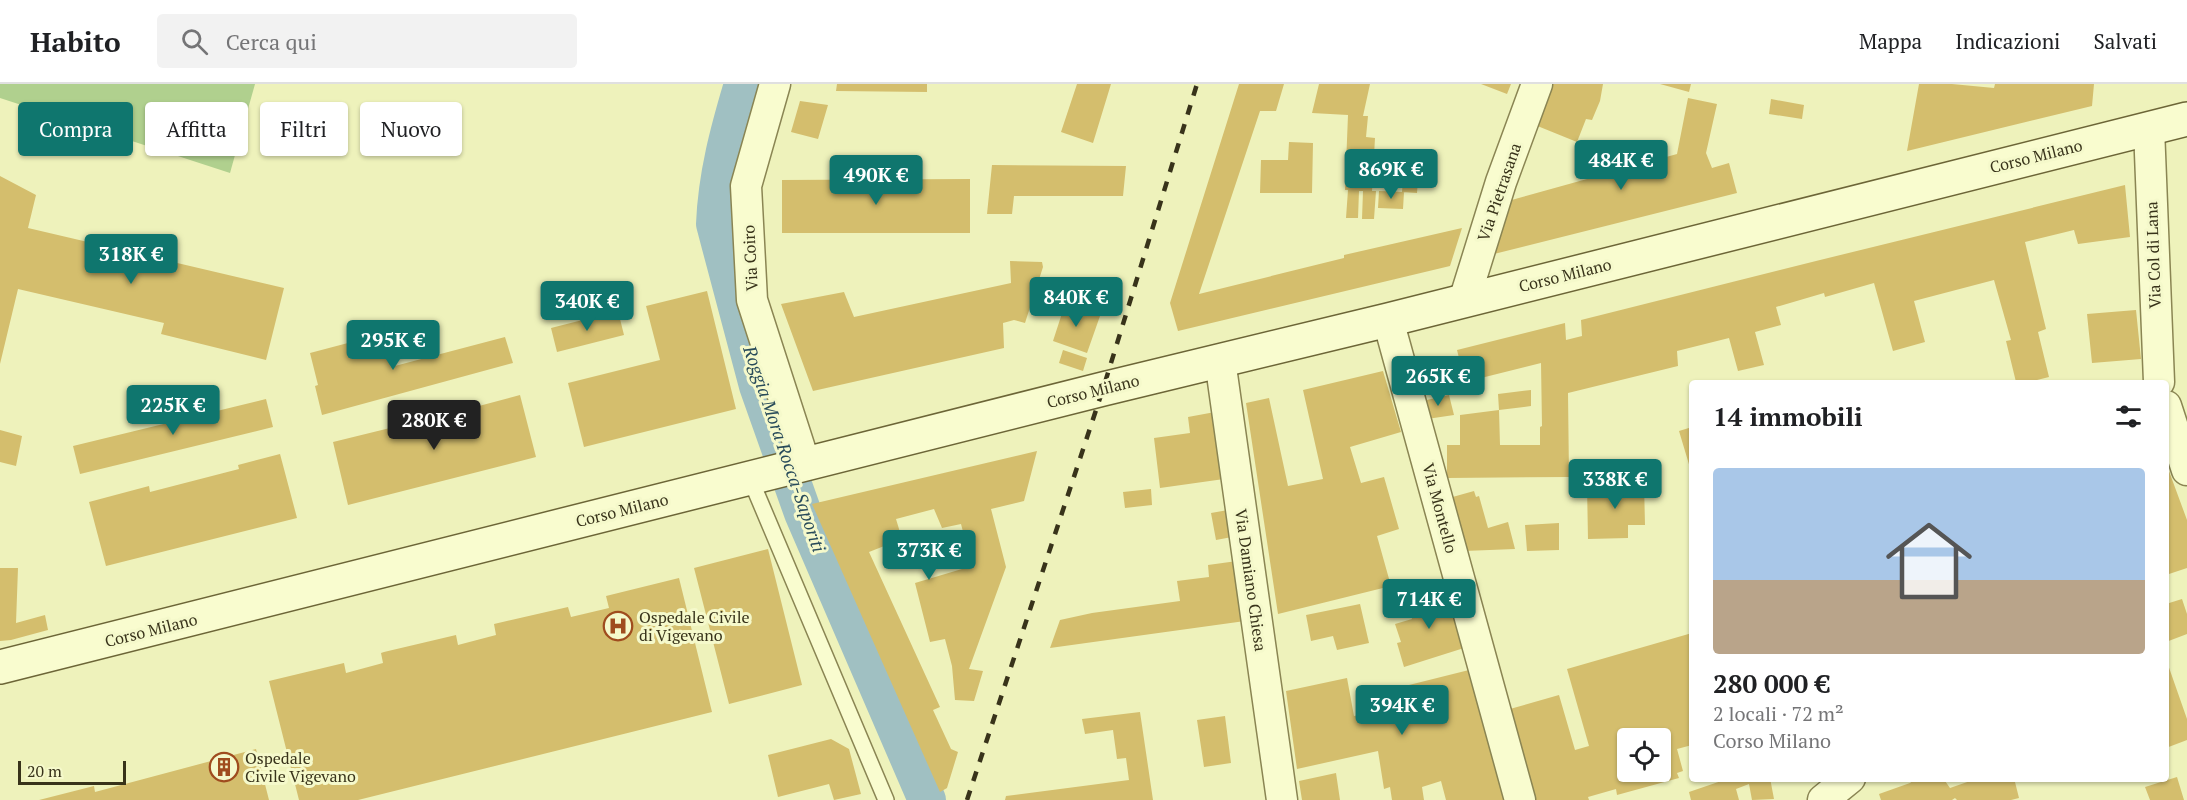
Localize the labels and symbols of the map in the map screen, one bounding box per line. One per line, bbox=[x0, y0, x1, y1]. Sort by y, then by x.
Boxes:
street label: Corso Milano bbox=[1987, 134, 2085, 178]
street label: Via Pietrasana bbox=[1472, 140, 1526, 244]
pin: 484K € bbox=[1572, 140, 1670, 191]
pin: 869K € bbox=[1342, 149, 1440, 200]
pin: 490K € bbox=[827, 155, 925, 206]
street label: Via Col di Lana bbox=[2140, 201, 2166, 309]
street label: Via Coiro bbox=[737, 224, 763, 292]
pin: 318K € bbox=[82, 234, 180, 285]
street label: Corso Milano bbox=[1516, 253, 1614, 297]
pin: 840K € bbox=[1027, 277, 1125, 328]
pin: 340K € bbox=[538, 281, 636, 332]
pin: 295K € bbox=[344, 320, 442, 371]
water label: Roggia Mora Rocca-Saporiti bbox=[738, 341, 832, 555]
pin: 265K € bbox=[1389, 356, 1487, 407]
street label: Corso Milano bbox=[1044, 369, 1142, 413]
pin: 225K € bbox=[124, 385, 222, 436]
pin: 280K € bbox=[385, 400, 483, 451]
pin: 338K € bbox=[1566, 459, 1664, 510]
street label: Via Montello bbox=[1417, 461, 1463, 556]
street label: Corso Milano bbox=[573, 488, 671, 532]
street label: Via Damiano Chiesa bbox=[1230, 507, 1272, 653]
pin: 373K € bbox=[880, 530, 978, 581]
pin: 714K € bbox=[1380, 579, 1478, 630]
place label: Ospedale Civile di Vigevano bbox=[639, 606, 750, 646]
street label: Corso Milano bbox=[102, 608, 200, 652]
hospital icon: Ospedale Civile di Vigevano bbox=[602, 610, 634, 642]
pin: 394K € bbox=[1353, 685, 1451, 736]
place label: Ospedale Civile Vigevano bbox=[245, 747, 356, 787]
building icon: Ospedale Civile Vigevano bbox=[208, 751, 240, 783]
scale bar bbox=[18, 758, 126, 786]

